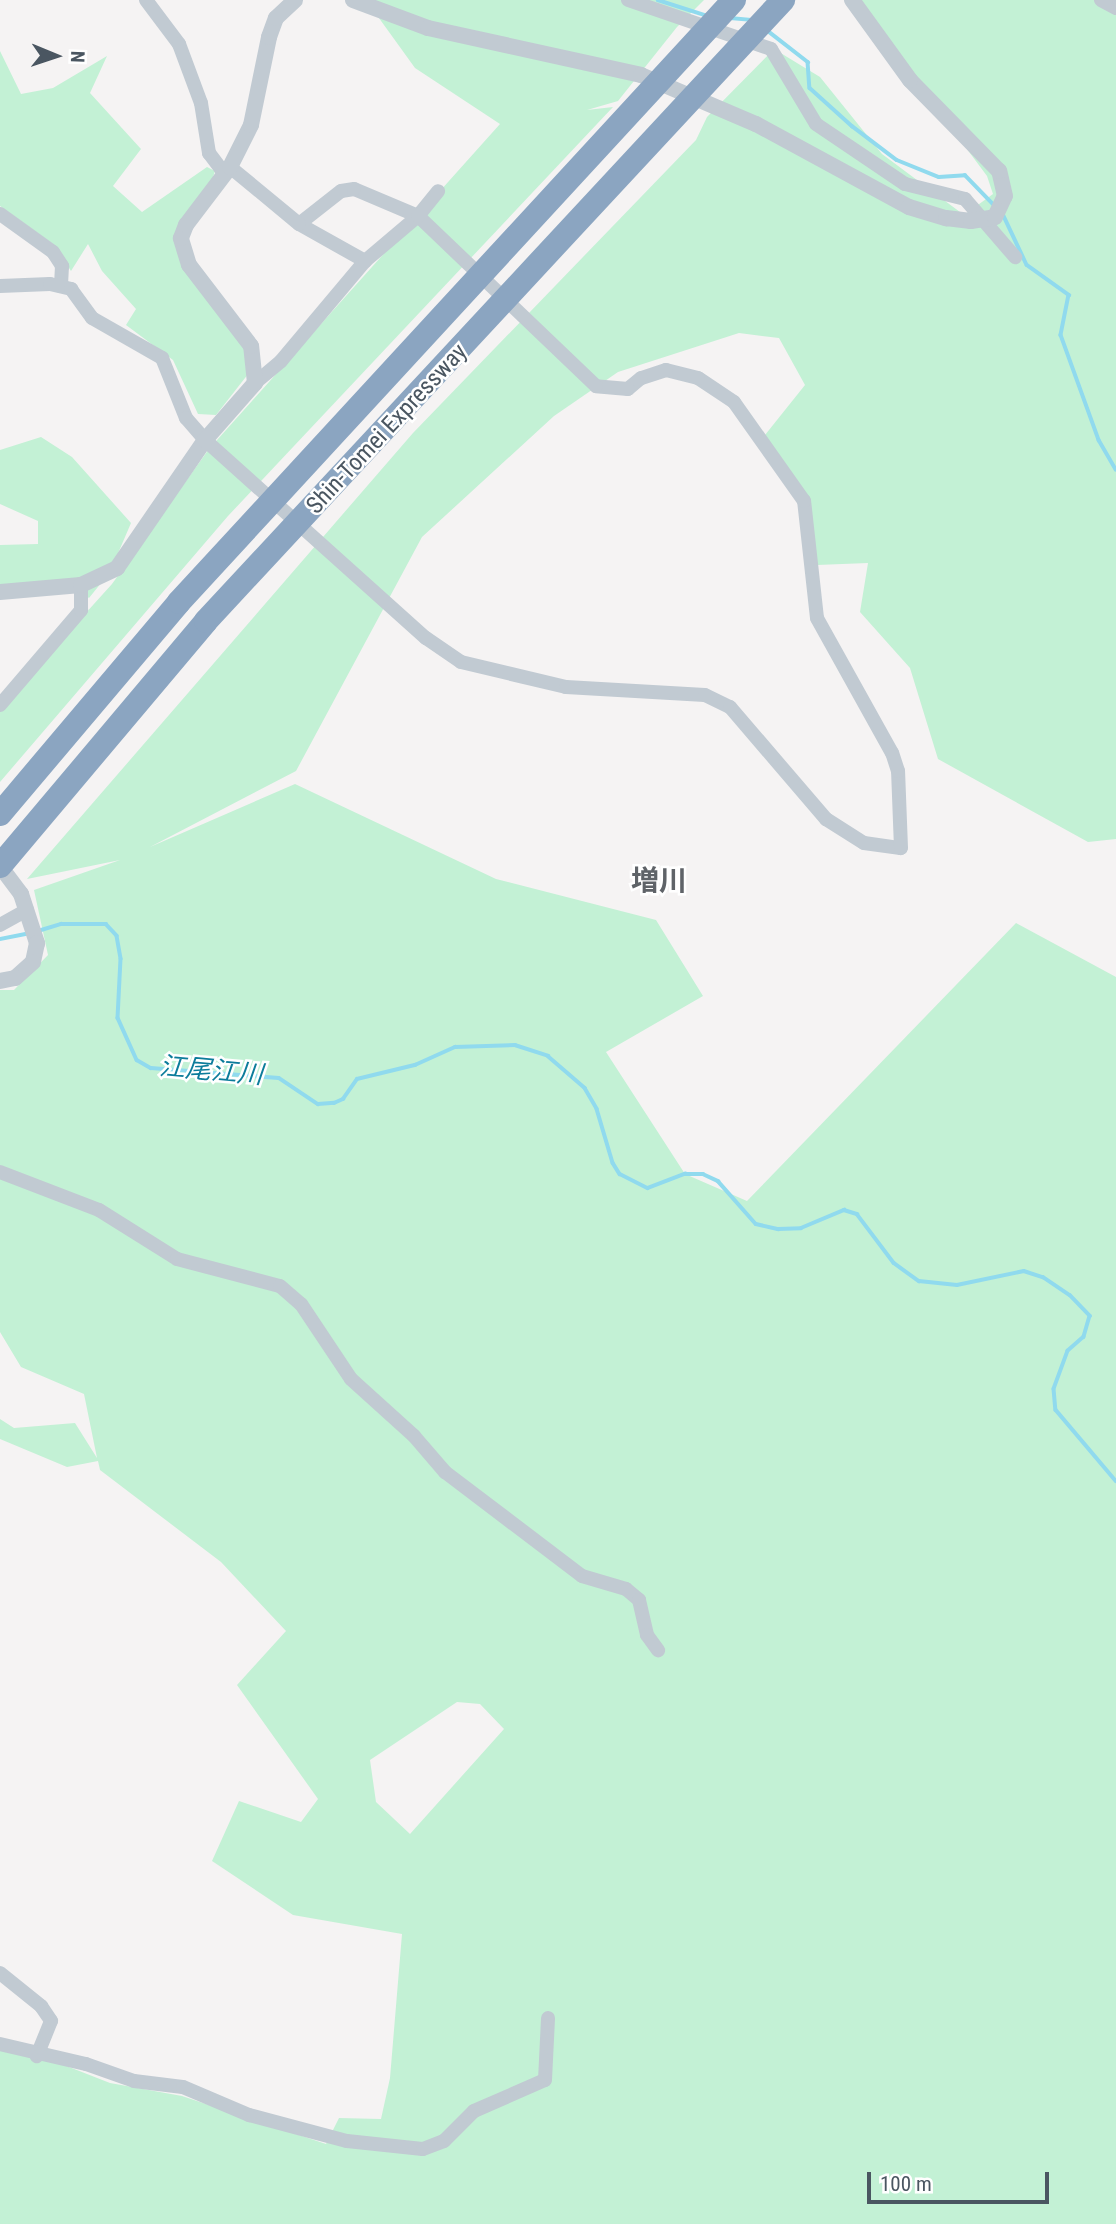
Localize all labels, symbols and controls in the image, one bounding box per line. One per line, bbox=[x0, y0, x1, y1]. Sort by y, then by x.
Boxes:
north arrow bbox=[21, 21, 91, 91]
text: N bbox=[66, 51, 89, 63]
street label: Shin-Tomei Expressway bbox=[301, 338, 473, 520]
district label: 増川 bbox=[631, 864, 687, 898]
water label: 江尾江川 bbox=[158, 1051, 264, 1091]
scale bar bbox=[871, 2158, 1053, 2202]
text: 100 m bbox=[880, 2172, 932, 2196]

